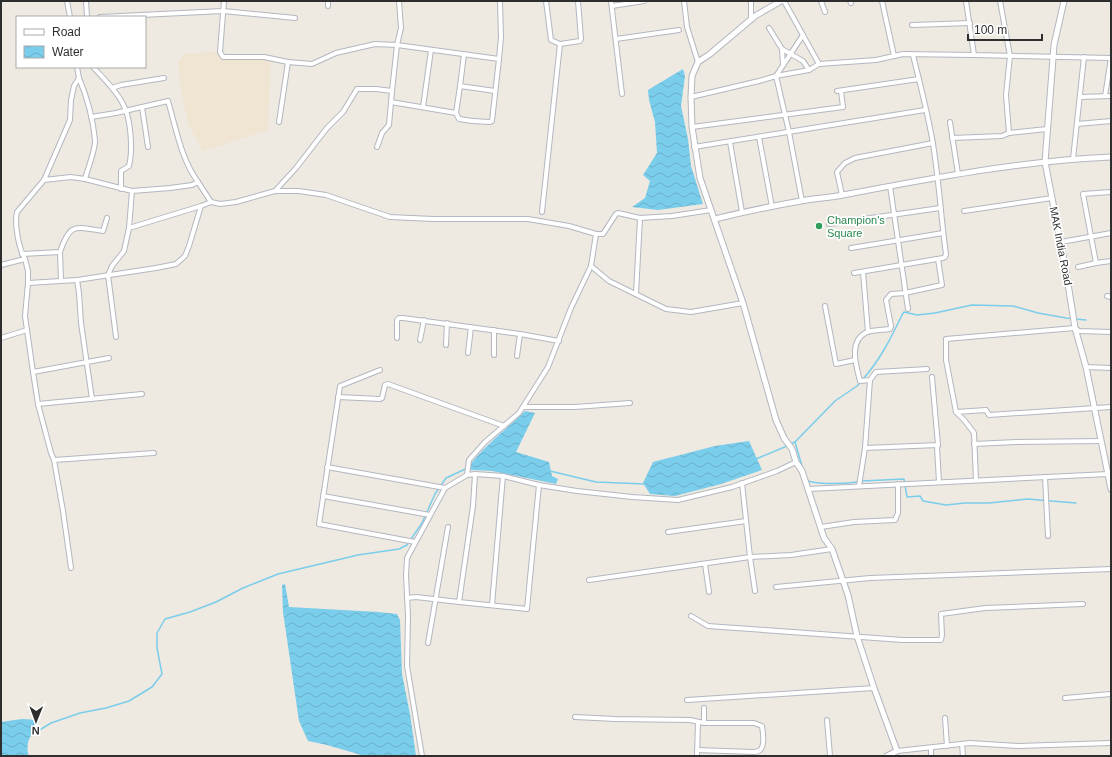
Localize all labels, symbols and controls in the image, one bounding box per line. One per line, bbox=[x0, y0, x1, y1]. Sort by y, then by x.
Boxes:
legend bbox=[16, 16, 146, 68]
scale bar bbox=[968, 16, 1042, 42]
text: 100 m bbox=[974, 23, 1007, 37]
text: Road bbox=[52, 25, 81, 39]
text: Water bbox=[52, 45, 84, 59]
street label: MAK India Road bbox=[1047, 206, 1075, 286]
place label: Champion's Square bbox=[827, 214, 885, 239]
marker: Champion's Square bbox=[814, 221, 824, 231]
north arrow bbox=[16, 701, 56, 741]
text: N bbox=[32, 725, 40, 737]

